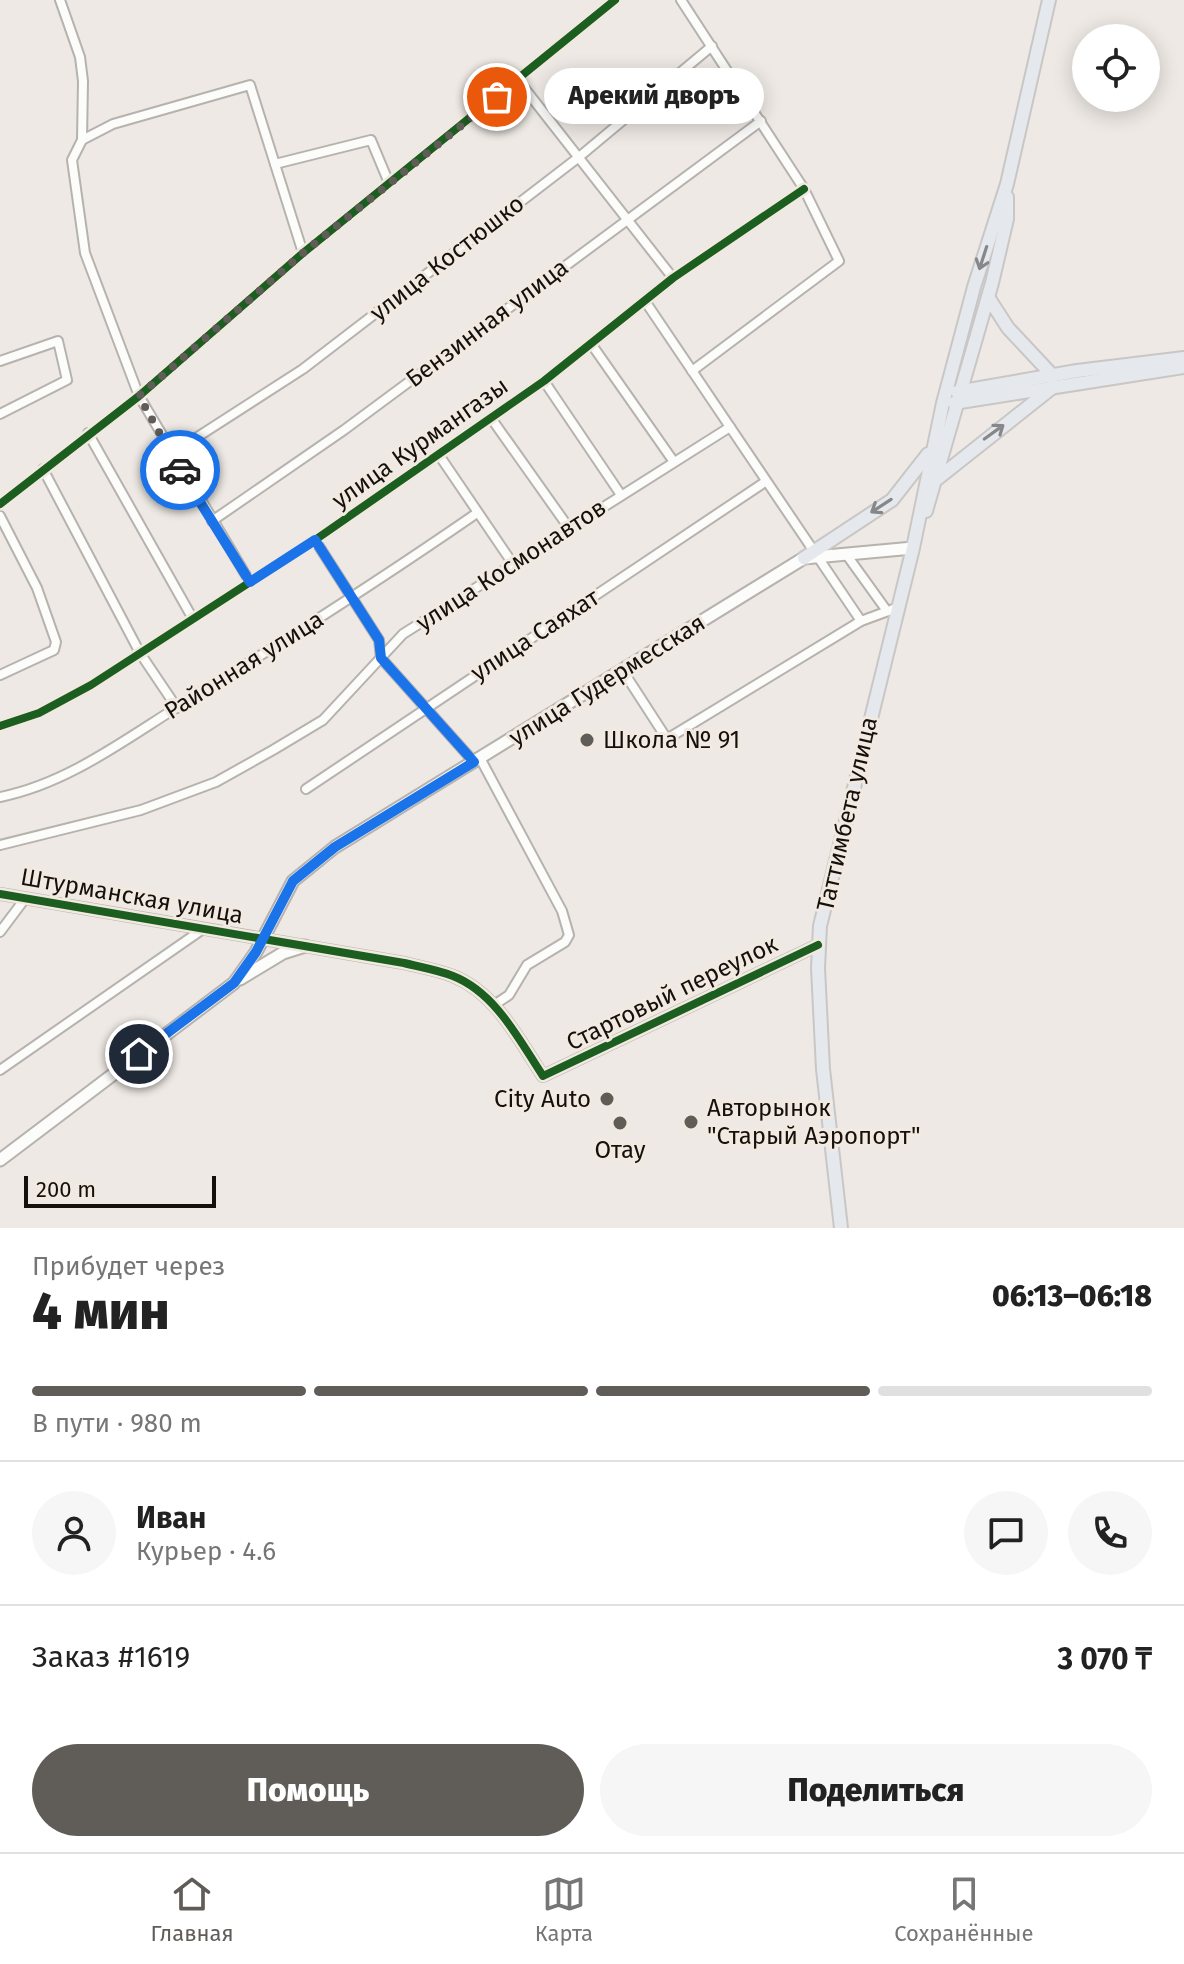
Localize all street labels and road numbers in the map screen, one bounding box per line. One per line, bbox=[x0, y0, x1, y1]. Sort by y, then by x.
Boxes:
street label: улица Костюшко bbox=[364, 189, 530, 327]
street label: Бензинная улица bbox=[400, 253, 574, 393]
street label: улица Курмангазы bbox=[327, 372, 513, 514]
street label: улица Космонавтов bbox=[411, 493, 611, 637]
street label: улица Саяхат bbox=[466, 583, 605, 687]
street label: Районная улица bbox=[159, 605, 329, 725]
street label: улица Гудермесская bbox=[504, 608, 710, 752]
street label: Таттимбета улица bbox=[811, 714, 883, 914]
street label: Штурманская улица bbox=[19, 863, 245, 929]
street label: Стартовый переулок bbox=[562, 929, 783, 1056]

